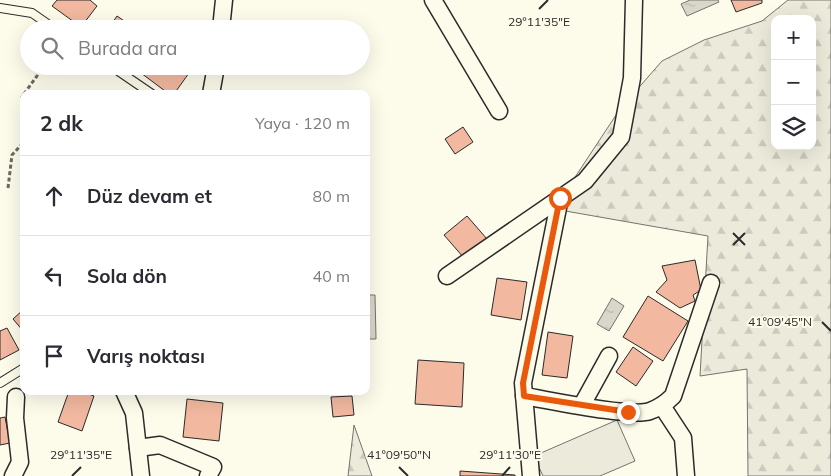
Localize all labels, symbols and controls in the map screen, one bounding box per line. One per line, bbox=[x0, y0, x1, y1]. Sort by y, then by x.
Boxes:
text: 29°11'35"E bbox=[508, 14, 570, 29]
map controls bbox=[771, 15, 816, 150]
button: + bbox=[771, 15, 816, 60]
search box bbox=[20, 20, 370, 75]
icon: search bbox=[38, 34, 66, 62]
text: Burada ara bbox=[78, 36, 177, 60]
button: − bbox=[771, 60, 816, 105]
button: layers bbox=[771, 105, 816, 150]
text: 2 dk bbox=[40, 110, 83, 136]
text: Yaya · 120 m bbox=[255, 113, 350, 133]
icon: ahead bbox=[40, 182, 68, 210]
text: Düz devam et bbox=[87, 184, 212, 208]
text: 80 m bbox=[313, 186, 350, 206]
route start bbox=[549, 187, 572, 210]
icon: left bbox=[40, 262, 68, 290]
text: Sola dön bbox=[87, 264, 167, 288]
text: 40 m bbox=[313, 266, 350, 286]
text: 41°09'45"N bbox=[748, 314, 812, 329]
icon: arrive bbox=[40, 342, 68, 370]
text: Varış noktası bbox=[87, 344, 205, 368]
route end bbox=[617, 401, 640, 424]
text: 29°11'35"E bbox=[50, 447, 112, 462]
text: 41°09'50"N bbox=[367, 447, 431, 462]
text: 29°11'30"E bbox=[479, 447, 541, 462]

